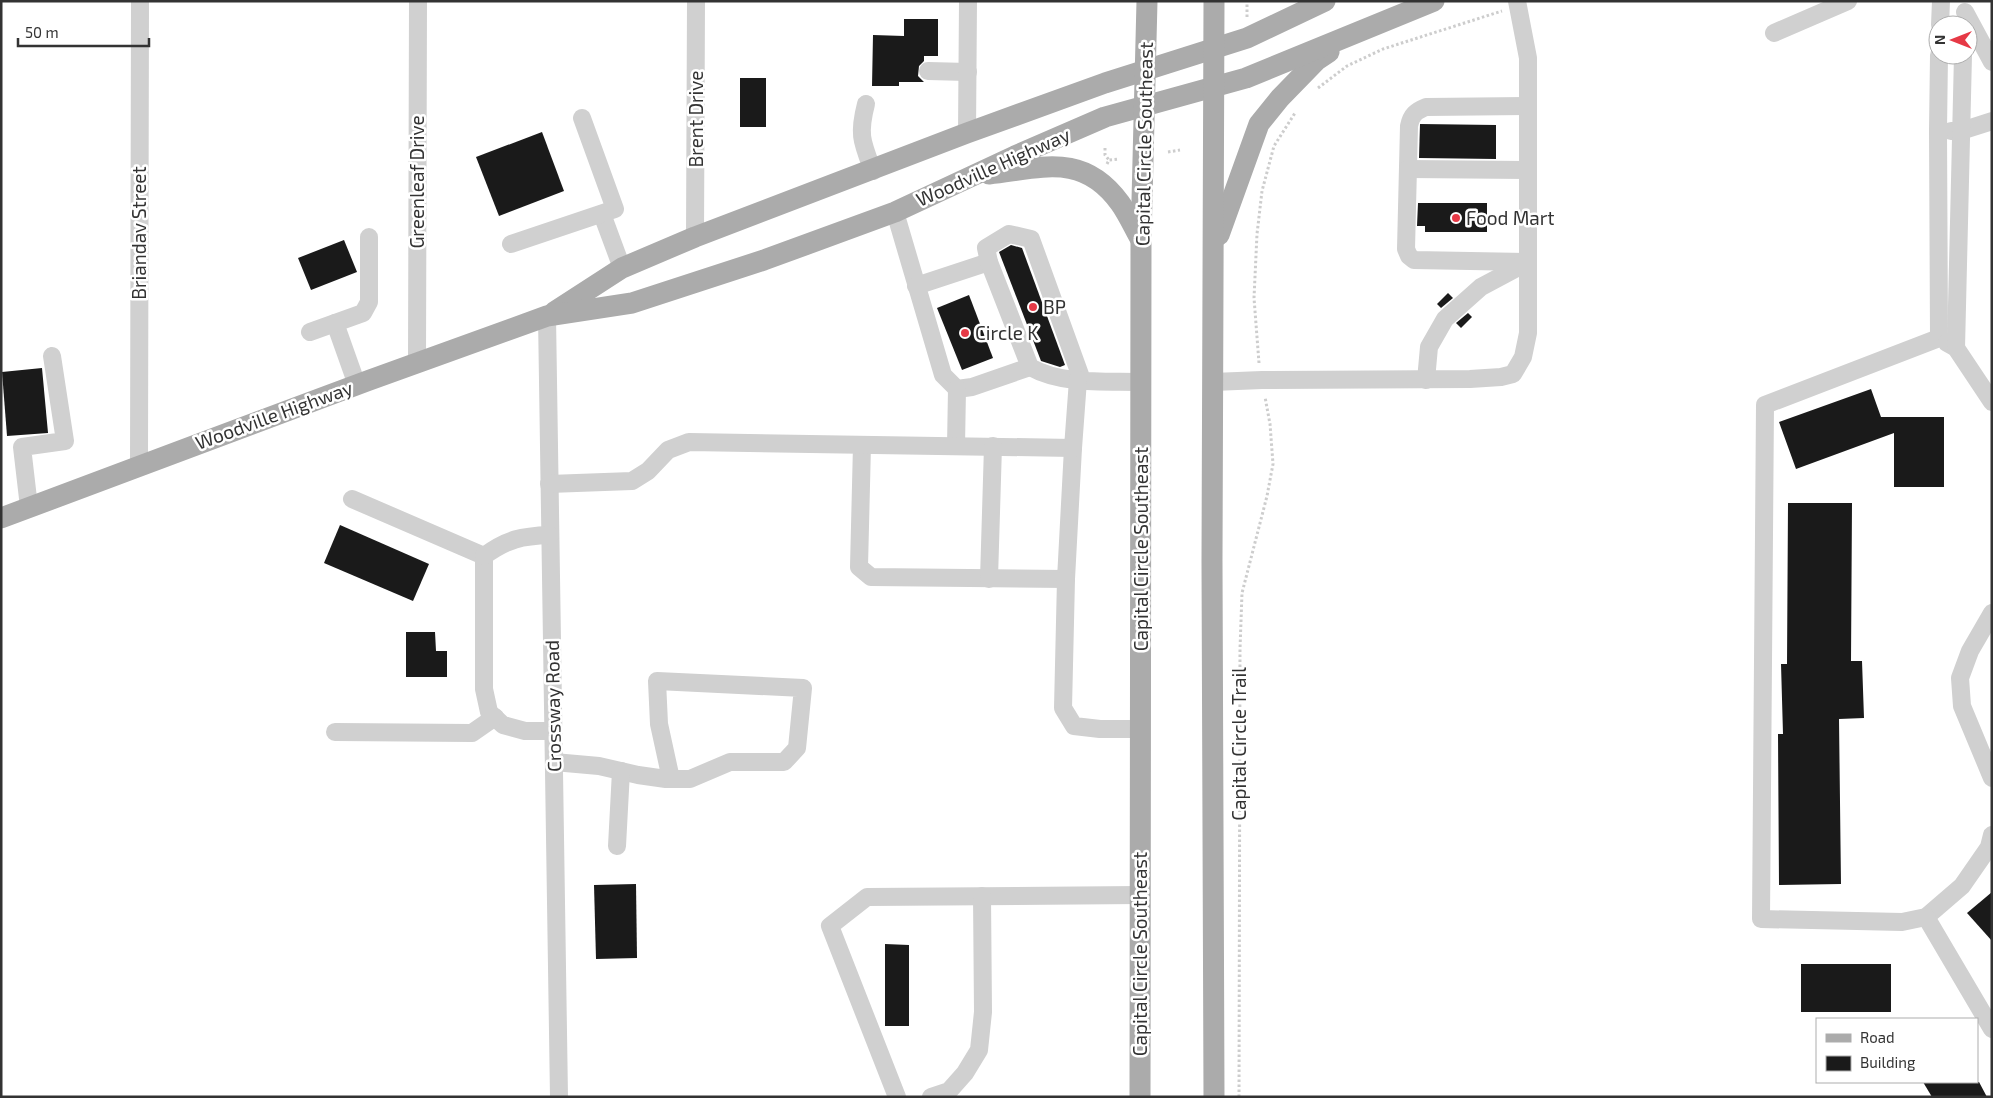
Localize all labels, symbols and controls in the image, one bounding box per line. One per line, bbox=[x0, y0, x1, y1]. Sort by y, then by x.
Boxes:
scale bar bbox=[18, 15, 149, 47]
north arrow bbox=[1928, 15, 1978, 65]
text: 50 m bbox=[25, 23, 59, 41]
text: N bbox=[1931, 35, 1948, 45]
street label: Capital Circle Southeast bbox=[1130, 42, 1157, 246]
street label: Brent Drive bbox=[684, 71, 707, 167]
street label: Greenleaf Drive bbox=[405, 115, 428, 249]
street label: Woodville Highway bbox=[912, 122, 1073, 211]
street label: Briandav Street bbox=[127, 166, 150, 300]
place label: Food Mart bbox=[1466, 206, 1555, 229]
marker: Food Mart bbox=[1450, 212, 1462, 224]
place label: BP bbox=[1043, 295, 1066, 318]
marker: BP bbox=[1027, 301, 1039, 313]
place label: Circle K bbox=[975, 321, 1039, 344]
marker: Circle K bbox=[959, 327, 971, 339]
street label: Woodville Highway bbox=[192, 375, 356, 454]
street label: Capital Circle Southeast bbox=[1129, 447, 1152, 651]
street label: Crossway Road bbox=[540, 640, 565, 772]
street label: Capital Circle Trail bbox=[1227, 667, 1250, 821]
street label: Capital Circle Southeast bbox=[1128, 852, 1151, 1056]
legend bbox=[1816, 1018, 1978, 1083]
text: Road bbox=[1860, 1028, 1895, 1046]
text: Building bbox=[1860, 1053, 1916, 1071]

